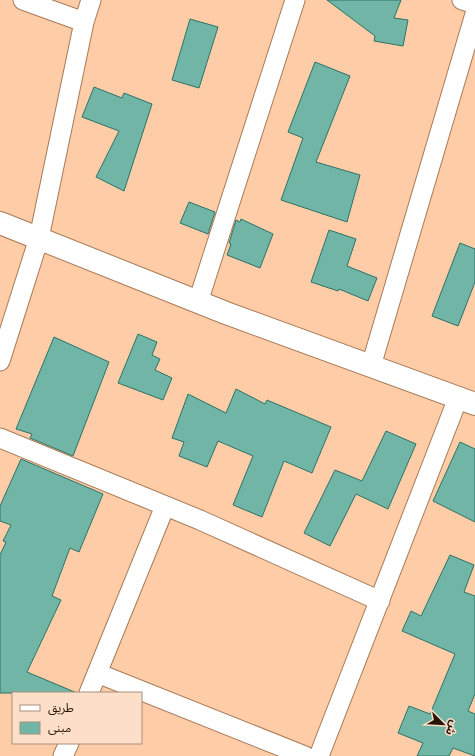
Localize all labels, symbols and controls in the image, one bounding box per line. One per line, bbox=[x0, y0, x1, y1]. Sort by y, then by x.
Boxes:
legend bbox=[12, 692, 142, 744]
text: طريق bbox=[48, 700, 74, 716]
north arrow bbox=[423, 704, 463, 744]
text: ش bbox=[443, 718, 462, 738]
text: مبنى bbox=[48, 720, 71, 735]

